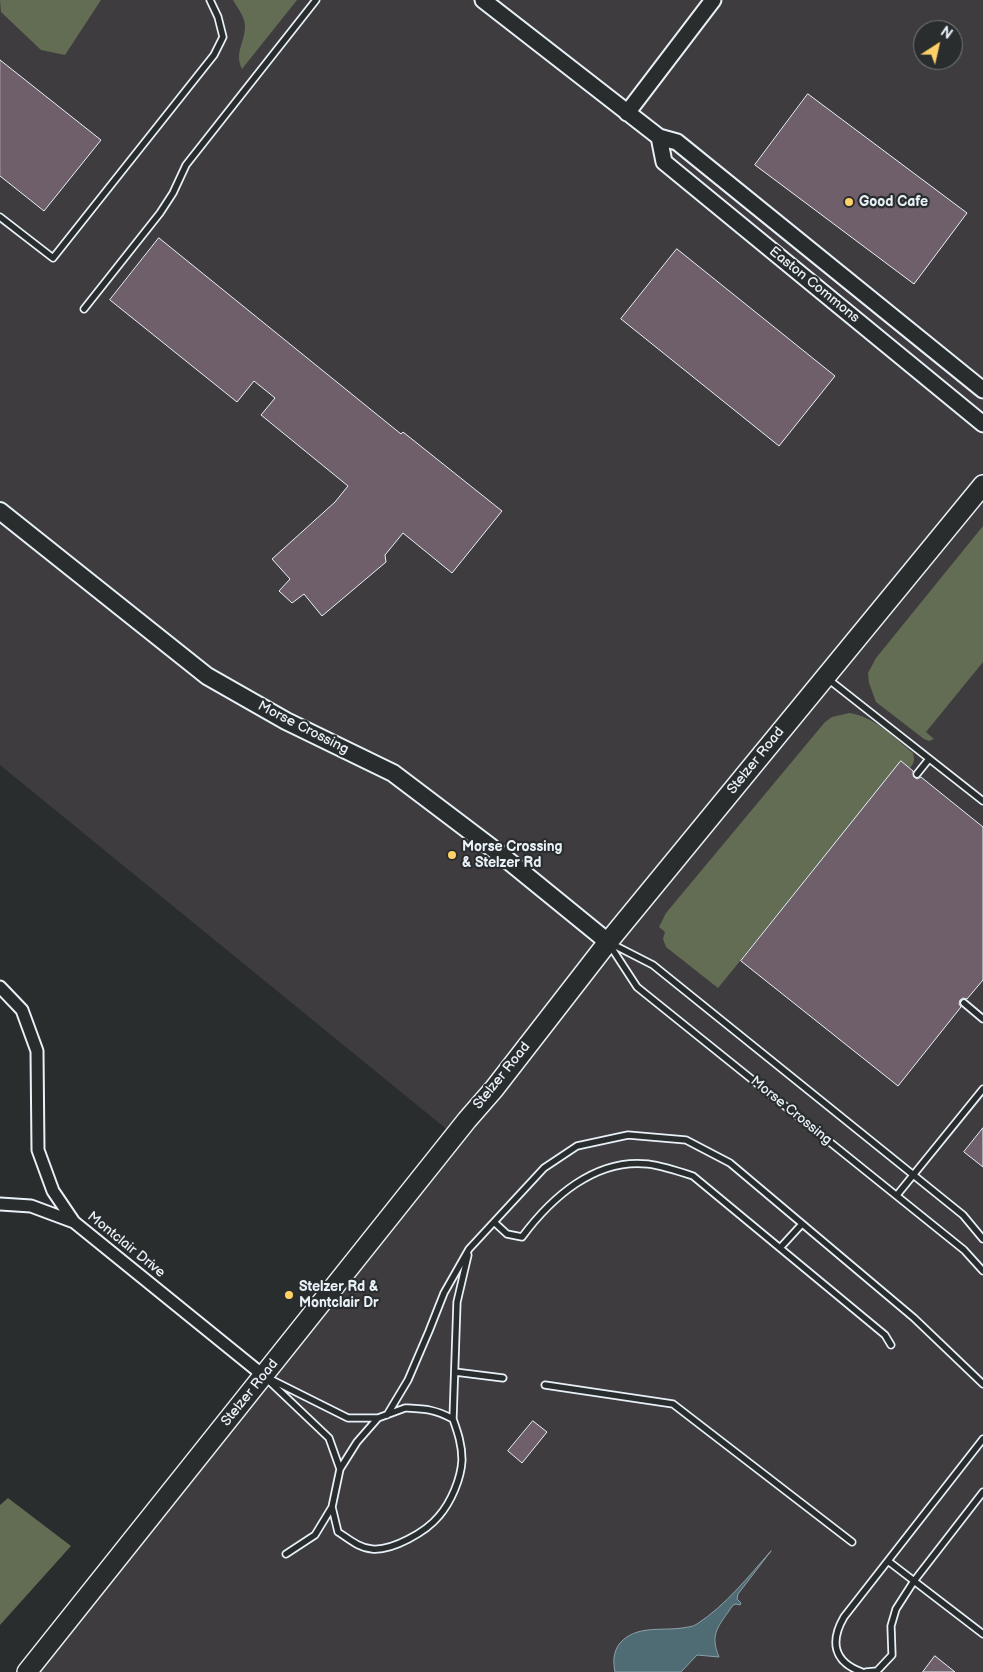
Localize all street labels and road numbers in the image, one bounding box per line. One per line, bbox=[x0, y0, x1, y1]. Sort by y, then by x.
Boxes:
street label: Easton Commons bbox=[765, 243, 863, 327]
street label: Morse Crossing bbox=[255, 698, 351, 758]
street label: Stelzer Road bbox=[724, 724, 788, 798]
street label: Stelzer Road bbox=[470, 1039, 534, 1113]
street label: Morse Crossing bbox=[747, 1073, 835, 1149]
street label: Montclair Drive bbox=[84, 1209, 168, 1281]
street label: Stelzer Road bbox=[218, 1356, 282, 1430]

